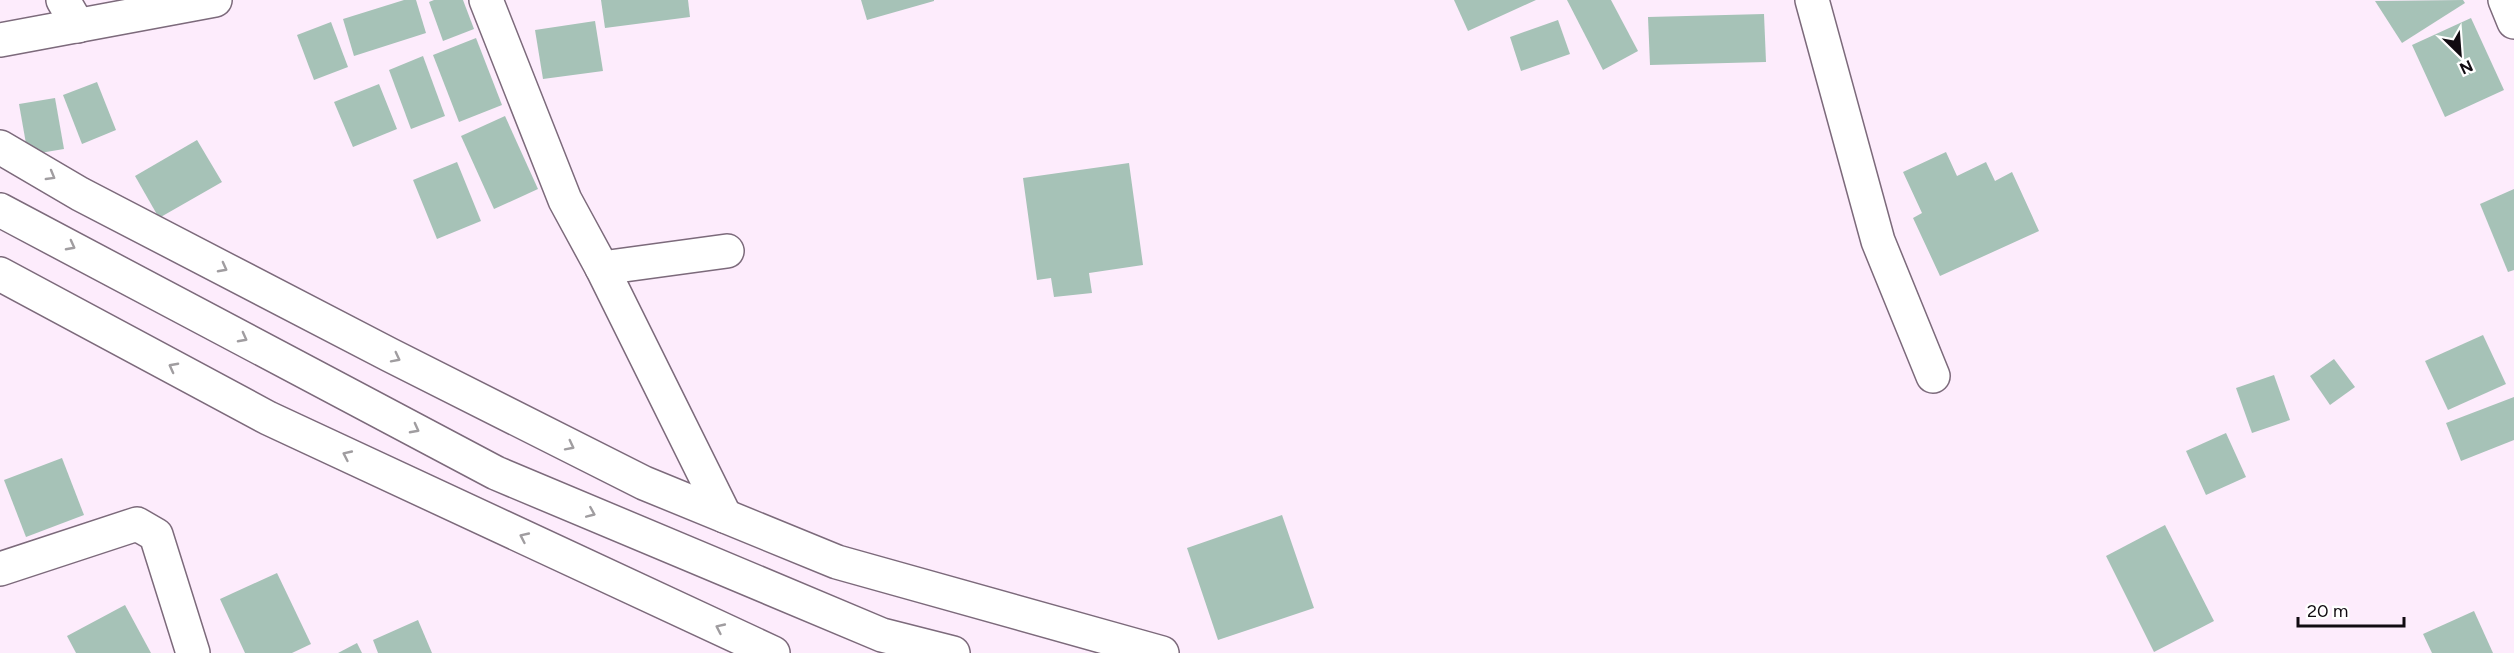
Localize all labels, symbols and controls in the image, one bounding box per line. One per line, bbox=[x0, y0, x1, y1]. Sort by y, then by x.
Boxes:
north arrow bbox=[2430, 24, 2490, 84]
text: N bbox=[2457, 56, 2476, 78]
one-way arrow bbox=[45, 169, 55, 181]
one-way arrow bbox=[64, 239, 75, 250]
one-way arrow bbox=[217, 261, 227, 272]
one-way arrow bbox=[236, 331, 247, 342]
one-way arrow bbox=[389, 351, 400, 362]
one-way arrow bbox=[169, 363, 179, 374]
one-way arrow bbox=[409, 422, 419, 433]
one-way arrow bbox=[564, 438, 575, 450]
one-way arrow bbox=[342, 450, 353, 462]
one-way arrow bbox=[585, 505, 596, 517]
one-way arrow bbox=[519, 533, 530, 545]
scale bar bbox=[2298, 590, 2404, 628]
text: 20 m bbox=[2307, 600, 2348, 622]
one-way arrow bbox=[715, 624, 726, 636]

